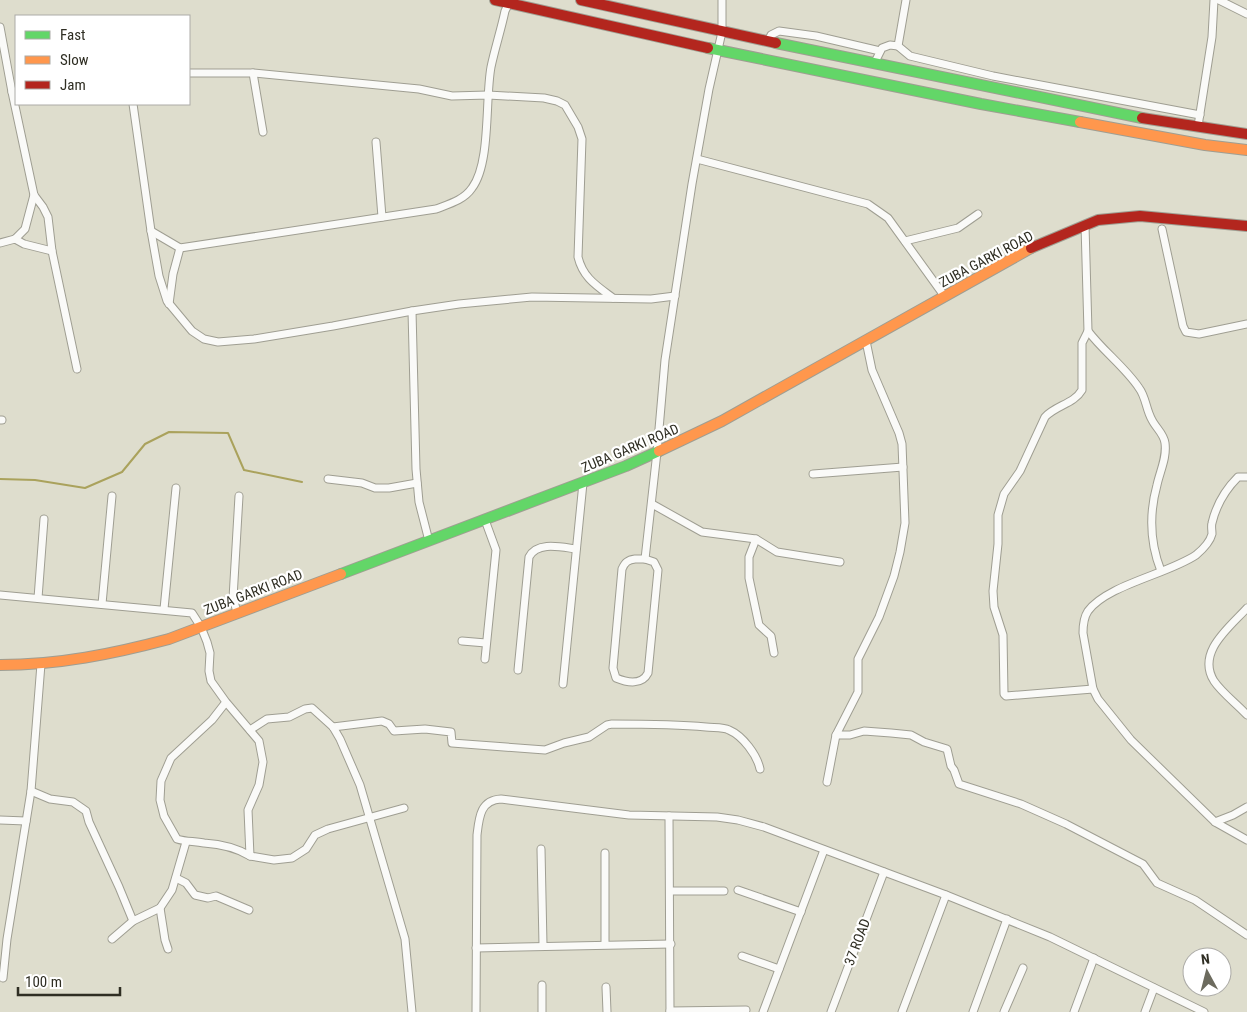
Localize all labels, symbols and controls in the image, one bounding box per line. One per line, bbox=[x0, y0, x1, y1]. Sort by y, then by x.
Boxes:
legend bbox=[15, 15, 190, 105]
text: Fast bbox=[60, 26, 85, 44]
text: Slow bbox=[60, 51, 89, 69]
text: Jam bbox=[60, 76, 86, 94]
street label: ZUBA GARKI ROAD bbox=[936, 228, 1036, 290]
street label: ZUBA GARKI ROAD bbox=[579, 420, 681, 476]
street label: ZUBA GARKI ROAD bbox=[202, 566, 304, 618]
street label: 37 ROAD bbox=[841, 916, 873, 968]
north arrow bbox=[1182, 947, 1232, 997]
text: N bbox=[1200, 951, 1211, 968]
scale bar bbox=[18, 964, 120, 996]
text: 100 m bbox=[25, 973, 62, 991]

